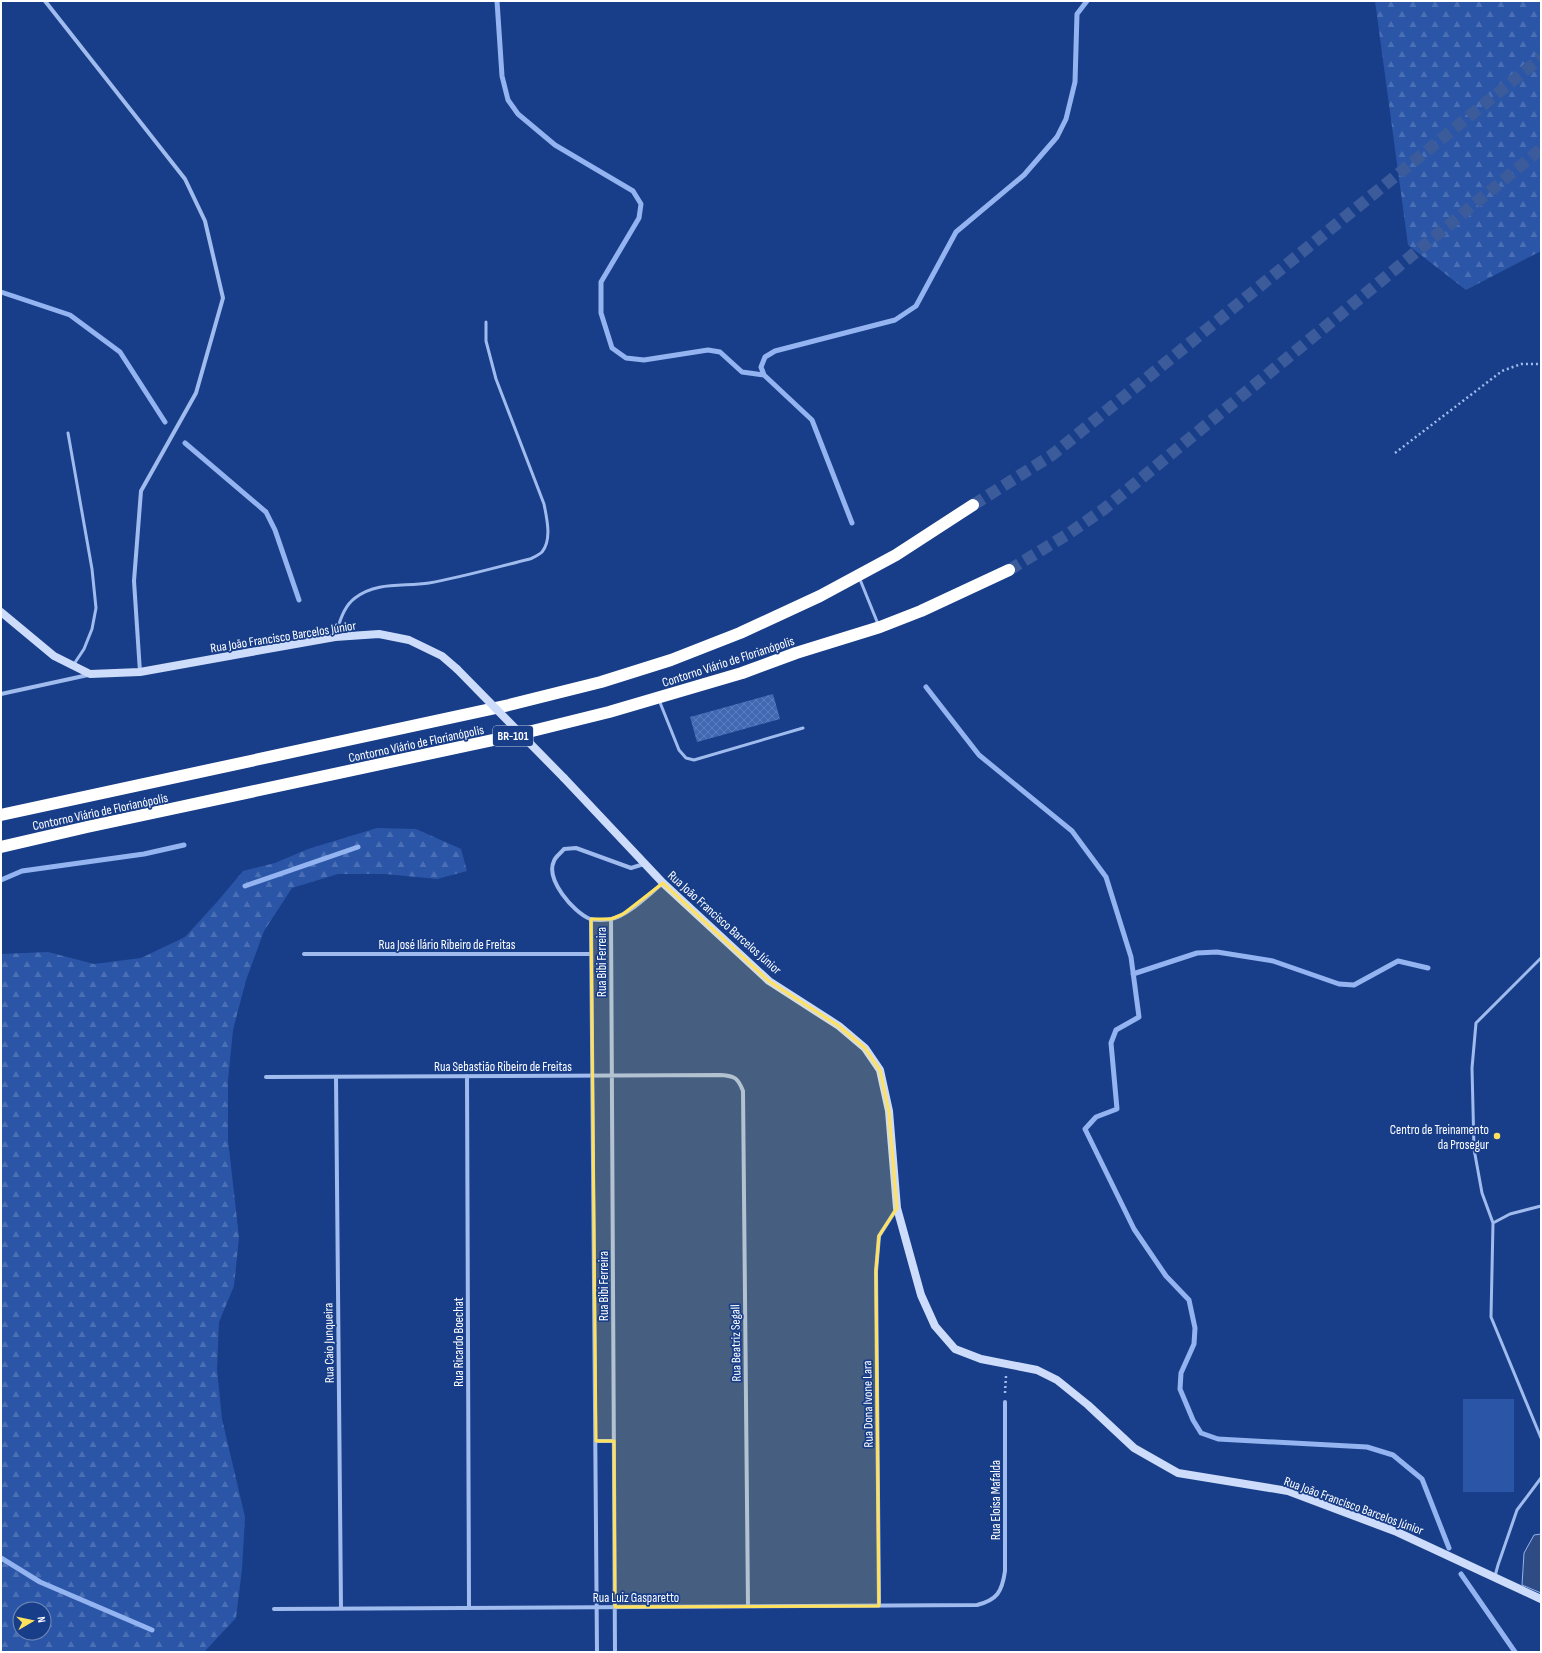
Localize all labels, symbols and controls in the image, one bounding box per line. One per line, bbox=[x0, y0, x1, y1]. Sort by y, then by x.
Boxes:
street label: Rua João Francisco Barcelos Júnior bbox=[209, 618, 357, 656]
street label: Contorno Viário de Florianópolis bbox=[660, 633, 797, 691]
street label: Contorno Viário de Florianópolis bbox=[347, 722, 486, 766]
road number: BR-101 bbox=[493, 726, 533, 746]
street label: Contorno Viário de Florianópolis bbox=[31, 790, 170, 834]
street label: Rua João Francisco Barcelos Júnior bbox=[664, 867, 785, 978]
street label: Rua Bibi Ferreira bbox=[594, 927, 610, 997]
street label: Rua José Ilário Ribeiro de Freitas bbox=[378, 937, 516, 953]
street label: Rua Sebastião Ribeiro de Freitas bbox=[434, 1059, 572, 1075]
place label: Centro de Treinamento da Prosegur bbox=[1390, 1122, 1489, 1153]
marker: Centro de Treinamento da Prosegur bbox=[1492, 1131, 1502, 1141]
street label: Rua Bibi Ferreira bbox=[596, 1251, 612, 1321]
street label: Rua Ricardo Boechat bbox=[451, 1297, 467, 1387]
street label: Rua Caio Junqueira bbox=[320, 1303, 338, 1383]
street label: Rua Beatriz Segall bbox=[727, 1304, 745, 1382]
street label: Rua Dona Ivone Lara bbox=[859, 1360, 877, 1448]
street label: Rua Eloísa Mafalda bbox=[988, 1460, 1004, 1540]
street label: Rua João Francisco Barcelos Júnior bbox=[1282, 1473, 1426, 1539]
street label: Rua Luiz Gasparetto bbox=[593, 1590, 679, 1606]
north arrow bbox=[12, 1601, 52, 1641]
text: N bbox=[35, 1616, 48, 1624]

